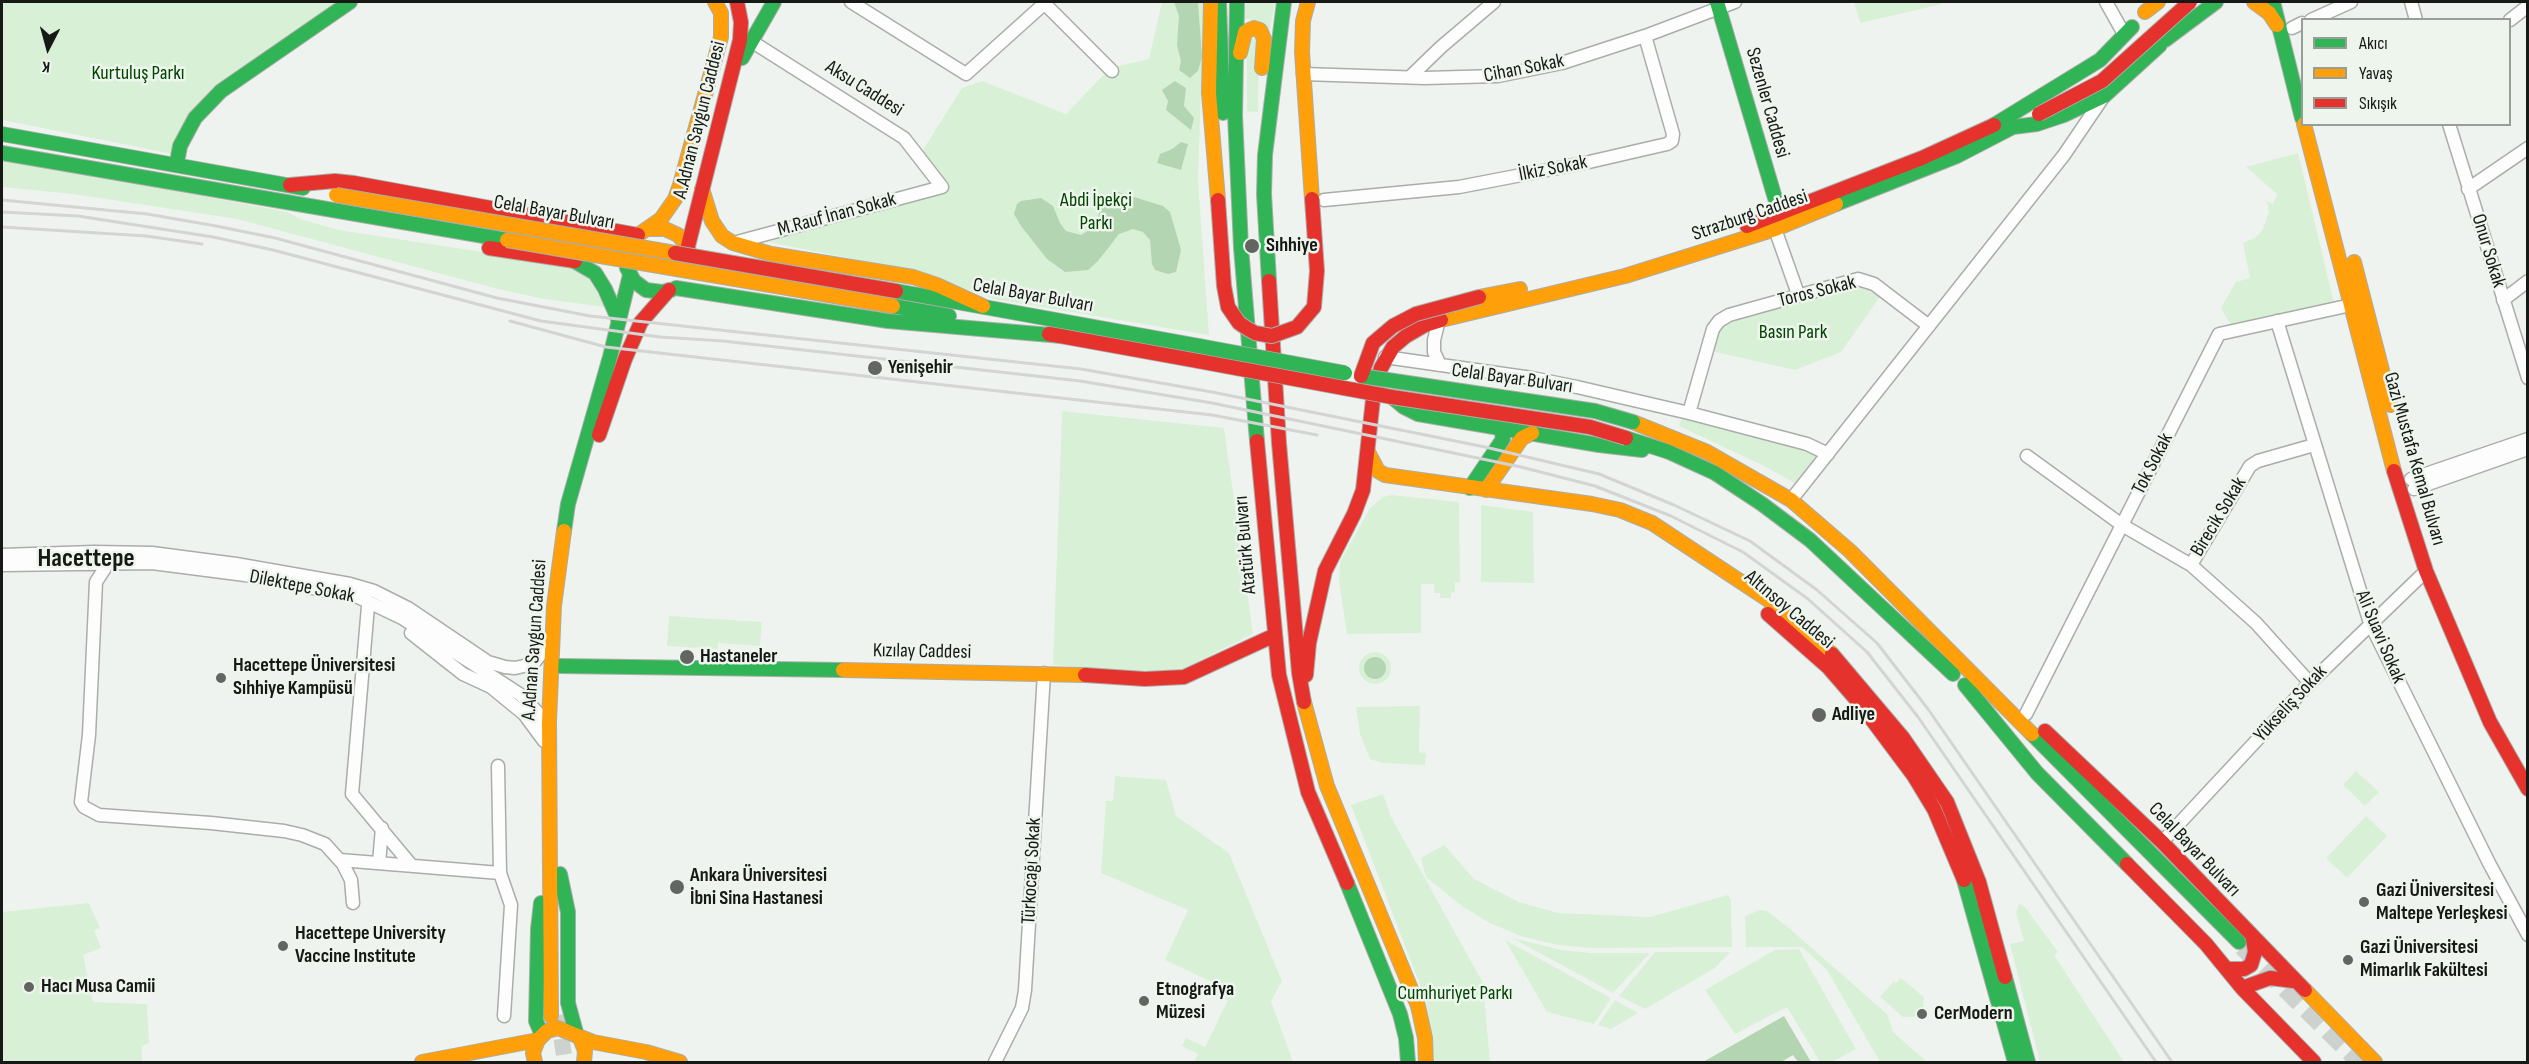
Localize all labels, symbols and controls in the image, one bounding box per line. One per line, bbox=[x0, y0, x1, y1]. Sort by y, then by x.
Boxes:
north arrow bbox=[18, 18, 78, 78]
legend bbox=[2301, 18, 2511, 126]
text: Akıcı bbox=[2359, 33, 2388, 54]
street label: A.Adnan Saygun Caddesi bbox=[669, 39, 731, 201]
street label: Sezenler Caddesi bbox=[1740, 45, 1794, 161]
street label: Cihan Sokak bbox=[1482, 49, 1566, 89]
street label: Aksu Caddesi bbox=[821, 56, 907, 122]
text: K bbox=[41, 57, 51, 76]
park label: Kurtuluş Parkı bbox=[91, 62, 185, 86]
text: Yavaş bbox=[2359, 63, 2393, 84]
text: Sıkışık bbox=[2359, 93, 2397, 114]
street label: İlkiz Sokak bbox=[1517, 151, 1589, 187]
street label: Strazburg Caddesi bbox=[1689, 185, 1811, 247]
street label: M.Rauf İnan Sokak bbox=[775, 188, 899, 242]
park label: Abdi İpekçi Parkı bbox=[1060, 189, 1132, 236]
street label: Celal Bayar Bulvarı bbox=[492, 191, 616, 235]
street label: Onur Sokak bbox=[2465, 211, 2511, 291]
place label: Sıhhiye bbox=[1266, 234, 1318, 258]
marker: Sıhhiye bbox=[1243, 237, 1261, 255]
street label: Toros Sokak bbox=[1776, 271, 1858, 313]
street label: Celal Bayar Bulvarı bbox=[971, 274, 1095, 318]
park label: Basın Park bbox=[1759, 321, 1827, 345]
place label: Yenişehir bbox=[888, 356, 953, 380]
marker: Yenişehir bbox=[866, 359, 884, 377]
street label: Celal Bayar Bulvarı bbox=[1450, 359, 1574, 399]
street label: Gazi Mustafa Kemal Bulvarı bbox=[2378, 370, 2450, 548]
street label: Tok Sokak bbox=[2127, 429, 2179, 499]
street label: Birecik Sokak bbox=[2186, 473, 2252, 561]
street label: Atatürk Bulvarı bbox=[1230, 495, 1262, 595]
district label: Hacettepe bbox=[38, 543, 134, 575]
street label: A.Adnan Saygun Caddesi bbox=[517, 559, 553, 721]
street label: Dilektepe Sokak bbox=[248, 565, 356, 609]
street label: Altınsoy Caddesi bbox=[1739, 566, 1839, 654]
street label: Ali Suavi Sokak bbox=[2350, 587, 2410, 687]
street label: Kızılay Caddesi bbox=[873, 639, 971, 665]
place label: Hastaneler bbox=[700, 645, 777, 669]
marker: Hastaneler bbox=[678, 648, 696, 666]
place label: Hacettepe Üniversitesi Sıhhiye Kampüsü bbox=[233, 654, 395, 701]
street label: Yükseliş Sokak bbox=[2249, 661, 2333, 747]
marker: Hacettepe Üniversitesi Sıhhiye Kampüsü bbox=[214, 671, 228, 685]
place label: Adliye bbox=[1832, 703, 1875, 727]
marker: Adliye bbox=[1810, 706, 1828, 724]
street label: Celal Bayar Bulvarı bbox=[2143, 798, 2245, 902]
street label: Türkocağı Sokak bbox=[1017, 817, 1047, 925]
place label: Ankara Üniversitesi İbni Sina Hastanesi bbox=[690, 864, 827, 911]
marker: Ankara Üniversitesi İbni Sina Hastanesi bbox=[668, 878, 686, 896]
place label: Gazi Üniversitesi Maltepe Yerleşkesi bbox=[2376, 879, 2508, 926]
marker: Gazi Üniversitesi Maltepe Yerleşkesi bbox=[2357, 895, 2371, 909]
place label: Hacettepe University Vaccine Institute bbox=[295, 922, 446, 969]
place label: Gazi Üniversitesi Mimarlık Fakültesi bbox=[2360, 936, 2488, 983]
marker: Hacettepe University Vaccine Institute bbox=[276, 939, 290, 953]
marker: Gazi Üniversitesi Mimarlık Fakültesi bbox=[2341, 953, 2355, 967]
place label: Hacı Musa Camii bbox=[41, 975, 155, 999]
place label: Etnografya Müzesi bbox=[1156, 978, 1234, 1025]
marker: Hacı Musa Camii bbox=[22, 980, 36, 994]
park label: Cumhuriyet Parkı bbox=[1398, 982, 1512, 1006]
marker: Etnografya Müzesi bbox=[1137, 994, 1151, 1008]
place label: CerModern bbox=[1934, 1002, 2013, 1026]
marker: CerModern bbox=[1915, 1007, 1929, 1021]

